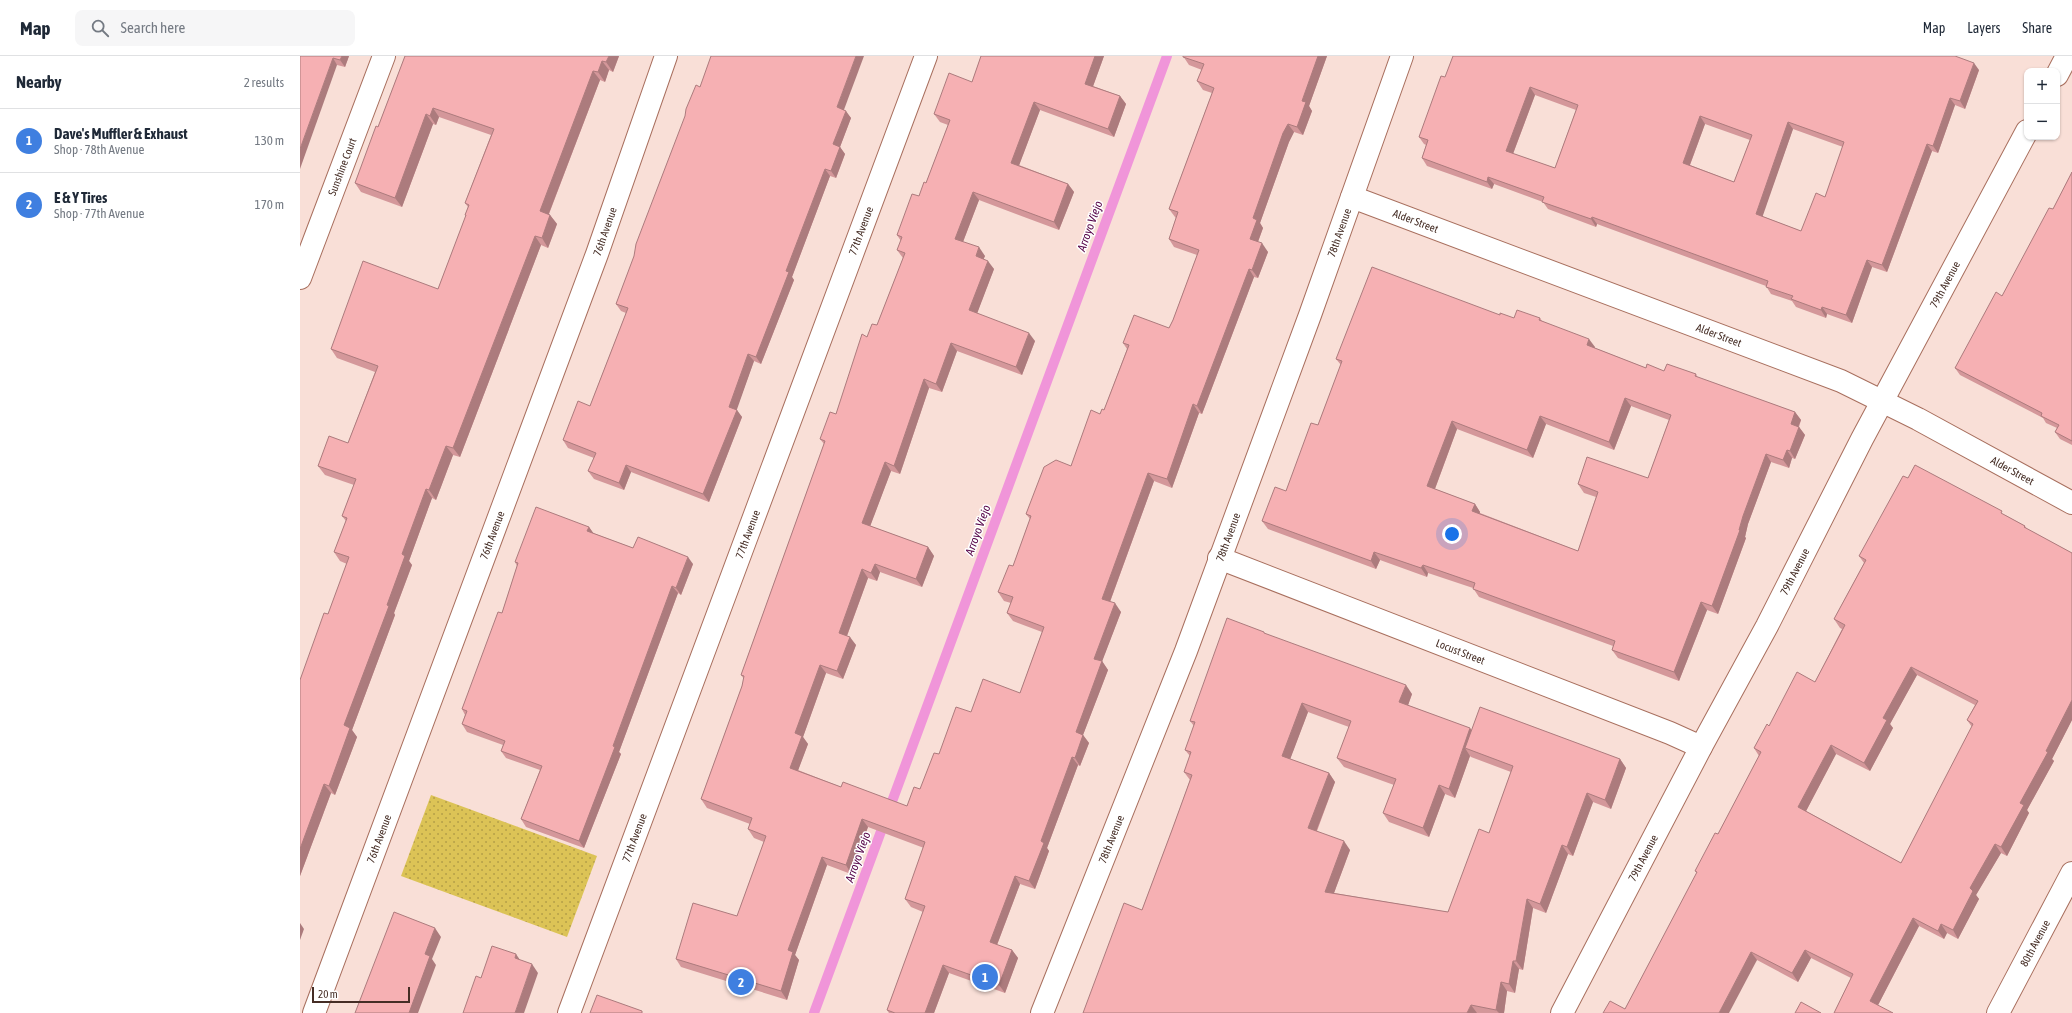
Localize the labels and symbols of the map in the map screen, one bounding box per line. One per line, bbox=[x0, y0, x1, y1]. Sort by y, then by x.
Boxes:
street label: Sunshine Court bbox=[326, 136, 358, 197]
water label: Arroyo Viejo bbox=[1074, 199, 1106, 254]
street label: 76th Avenue bbox=[591, 205, 619, 257]
street label: 77th Avenue bbox=[846, 205, 875, 257]
street label: 78th Avenue bbox=[1325, 207, 1353, 259]
street label: Alder Street bbox=[1391, 207, 1440, 235]
street label: 79th Avenue bbox=[1927, 259, 1962, 310]
street label: Alder Street bbox=[1695, 321, 1743, 349]
street label: Alder Street bbox=[1989, 454, 2036, 487]
water label: Arroyo Viejo bbox=[962, 503, 994, 558]
street label: 77th Avenue bbox=[733, 508, 762, 560]
street label: 76th Avenue bbox=[478, 509, 507, 561]
street label: 78th Avenue bbox=[1214, 511, 1242, 563]
your location bbox=[1442, 524, 1462, 544]
street label: 79th Avenue bbox=[1778, 546, 1812, 597]
street label: Locust Street bbox=[1434, 637, 1487, 667]
street label: 77th Avenue bbox=[620, 812, 649, 864]
street label: 76th Avenue bbox=[364, 813, 393, 865]
street label: 78th Avenue bbox=[1096, 813, 1126, 865]
water label: Arroyo Viejo bbox=[842, 830, 874, 885]
street label: 79th Avenue bbox=[1626, 833, 1660, 883]
street label: 80th Avenue bbox=[2018, 918, 2052, 968]
pin: 1 bbox=[972, 962, 998, 992]
pin: 2 bbox=[728, 967, 754, 997]
scale bar bbox=[312, 985, 410, 1004]

